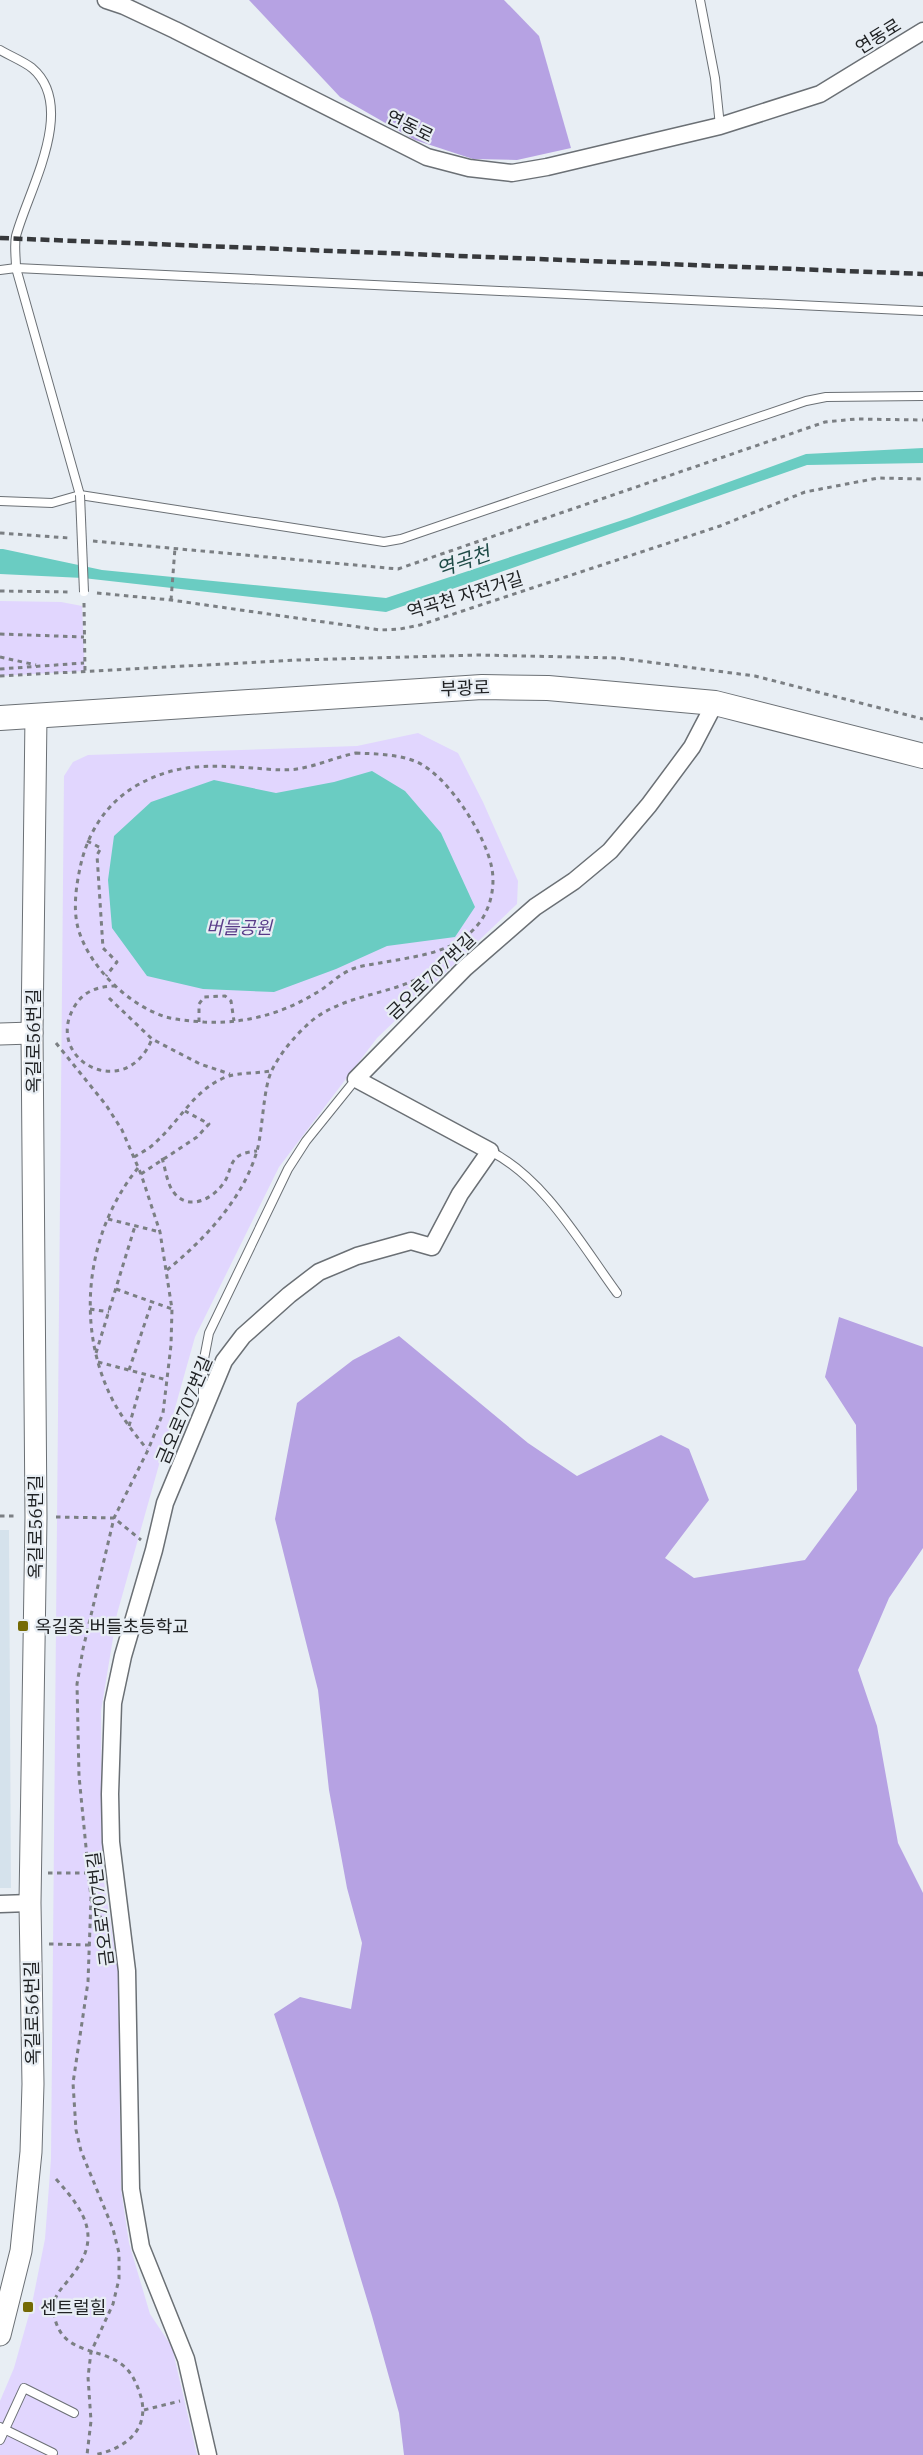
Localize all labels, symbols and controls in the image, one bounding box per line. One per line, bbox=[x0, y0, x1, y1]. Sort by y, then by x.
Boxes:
street label: 연동로 bbox=[851, 13, 905, 59]
street label: 연동로 bbox=[383, 105, 437, 147]
water label: 역곡천 bbox=[433, 538, 496, 583]
street label: 역곡천 자전거길 bbox=[404, 566, 526, 624]
street label: 부광로 bbox=[440, 676, 490, 700]
park label: 버들공원 bbox=[206, 916, 274, 939]
street label: 금오로707번길 bbox=[382, 928, 480, 1024]
street label: 옥길로56번길 bbox=[22, 989, 45, 1093]
street label: 금오로707번길 bbox=[151, 1352, 217, 1468]
street label: 옥길로56번길 bbox=[24, 1475, 47, 1579]
place label: 옥길중.버들초등학교 bbox=[35, 1615, 189, 1638]
marker: 옥길중.버들초등학교 bbox=[16, 1619, 30, 1633]
street label: 금오로707번길 bbox=[82, 1850, 118, 1968]
street label: 옥길로56번길 bbox=[20, 1961, 44, 2065]
place label: 센트럴힐 bbox=[40, 2296, 106, 2319]
marker: 센트럴힐 bbox=[21, 2300, 35, 2314]

